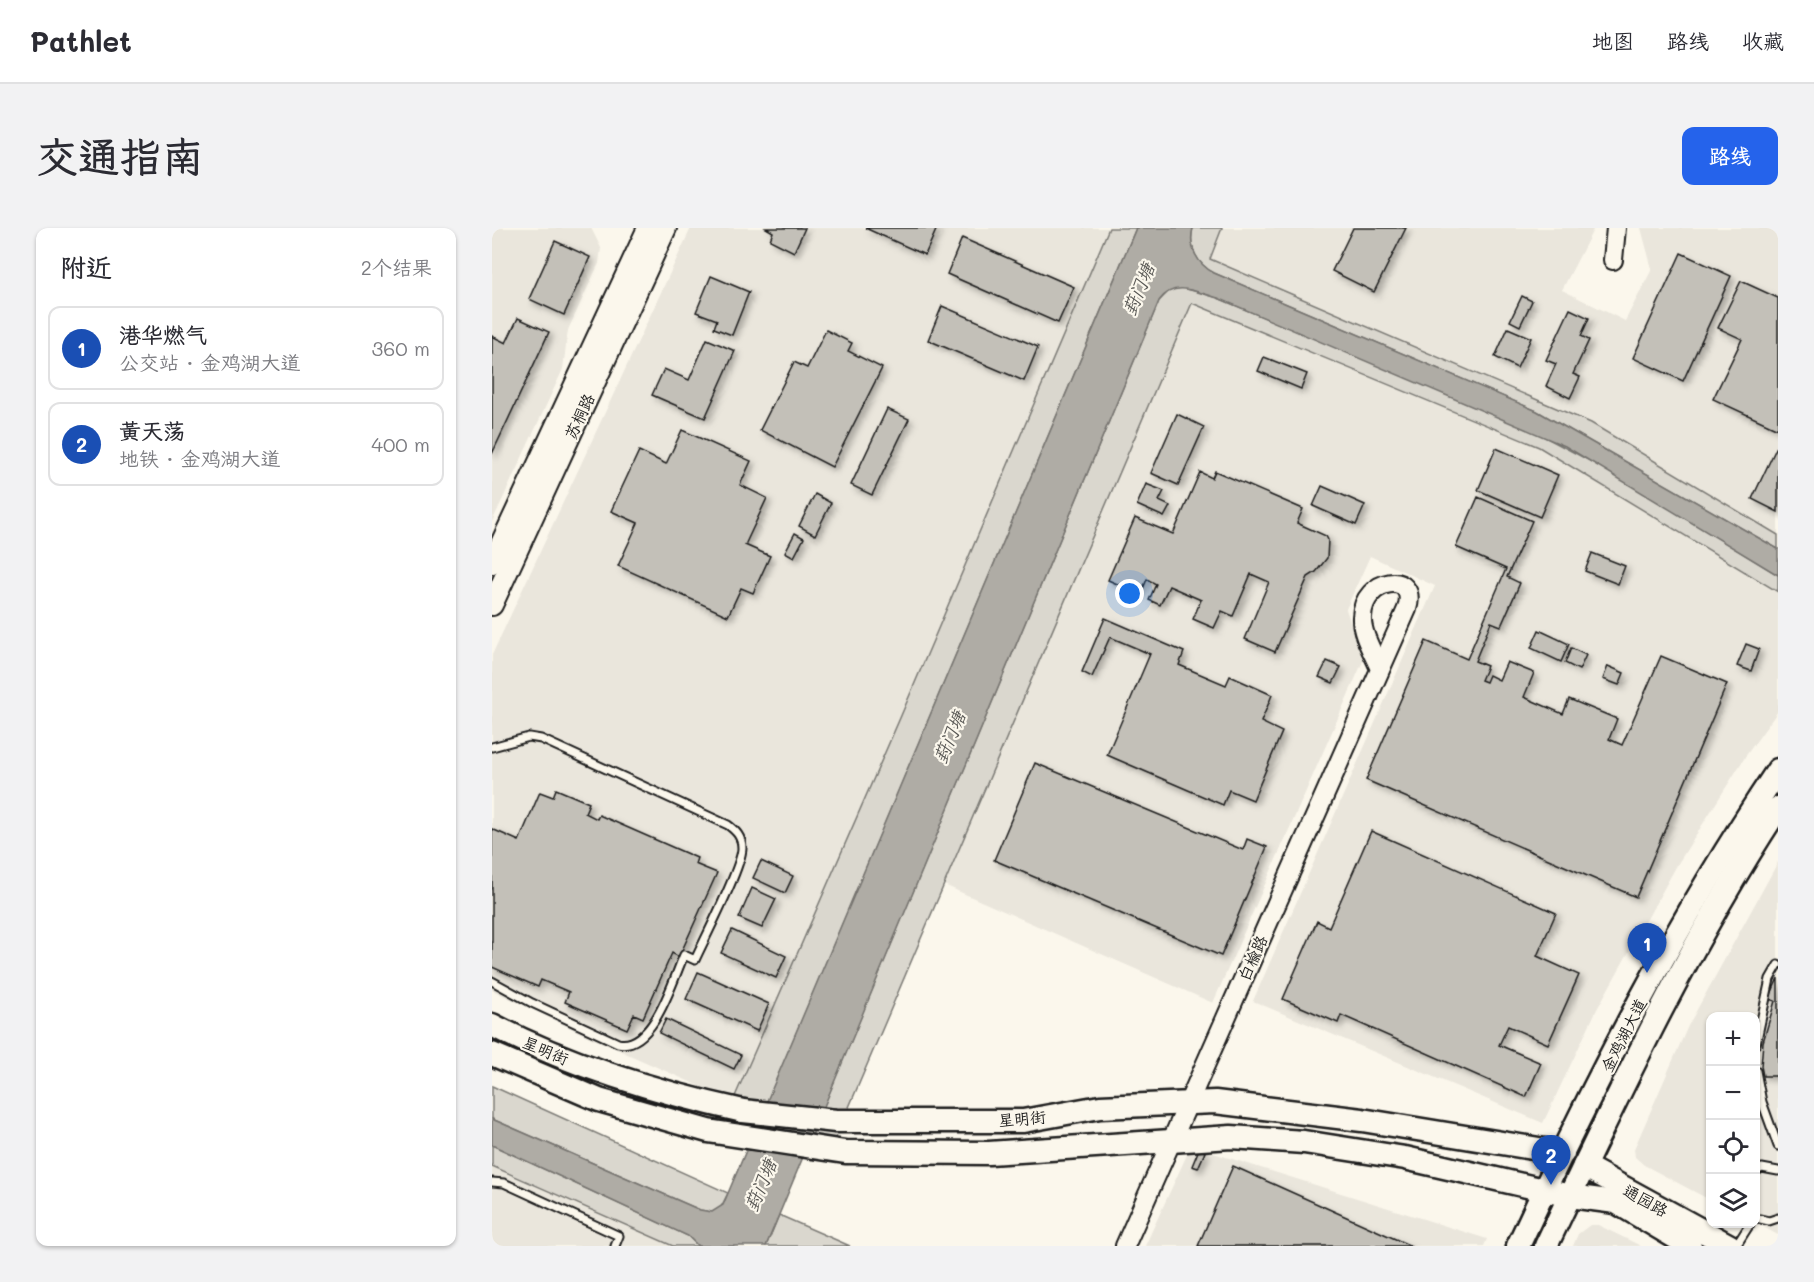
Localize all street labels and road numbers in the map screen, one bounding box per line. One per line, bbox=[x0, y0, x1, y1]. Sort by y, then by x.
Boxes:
street label: 苏桐路 bbox=[559, 390, 599, 442]
street label: 白榆路 bbox=[1233, 932, 1271, 984]
street label: 金鸡湖大道 bbox=[1595, 995, 1651, 1075]
street label: 星明街 bbox=[520, 1031, 572, 1069]
street label: 星明街 bbox=[997, 1105, 1047, 1131]
street label: 通园路 bbox=[1620, 1179, 1672, 1221]

